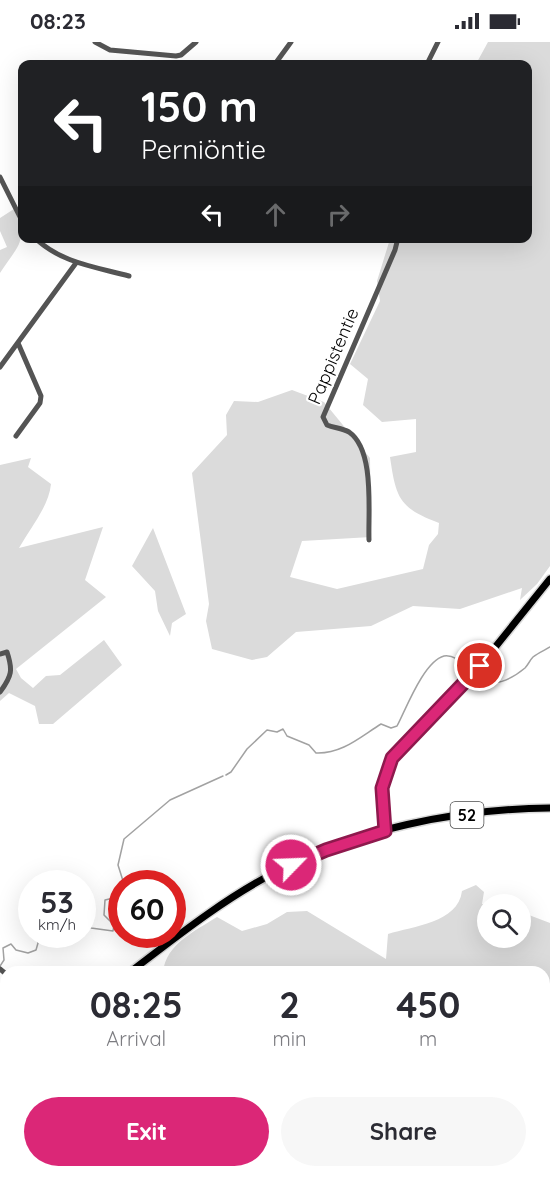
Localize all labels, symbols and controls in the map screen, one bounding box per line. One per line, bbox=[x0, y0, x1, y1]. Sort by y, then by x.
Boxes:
text: 08:23 bbox=[30, 7, 86, 35]
text: 150 m bbox=[141, 80, 258, 133]
icon: left bbox=[42, 84, 120, 162]
text: Perniöntie bbox=[141, 132, 266, 166]
icon: left bbox=[196, 198, 229, 231]
icon: ahead bbox=[259, 198, 292, 231]
icon: right bbox=[322, 198, 355, 231]
street label: Pappistentie bbox=[302, 304, 364, 408]
pin bbox=[454, 640, 505, 691]
icon: arrive bbox=[463, 649, 496, 682]
road number: 52 bbox=[450, 802, 484, 828]
position arrow bbox=[259, 833, 323, 897]
speed limit sign: 60 bbox=[108, 870, 186, 948]
text: 53 bbox=[40, 883, 74, 921]
map controls bbox=[477, 894, 531, 948]
button: search bbox=[477, 894, 531, 948]
text: km/h bbox=[38, 915, 76, 934]
text: 08:25 bbox=[90, 982, 183, 1027]
text: 2 bbox=[279, 982, 300, 1027]
text: 450 bbox=[396, 982, 460, 1027]
text: Arrival bbox=[106, 1026, 166, 1051]
text: min bbox=[272, 1026, 306, 1051]
text: m bbox=[419, 1026, 437, 1051]
button: Exit bbox=[24, 1097, 269, 1166]
button: Share bbox=[281, 1097, 526, 1166]

